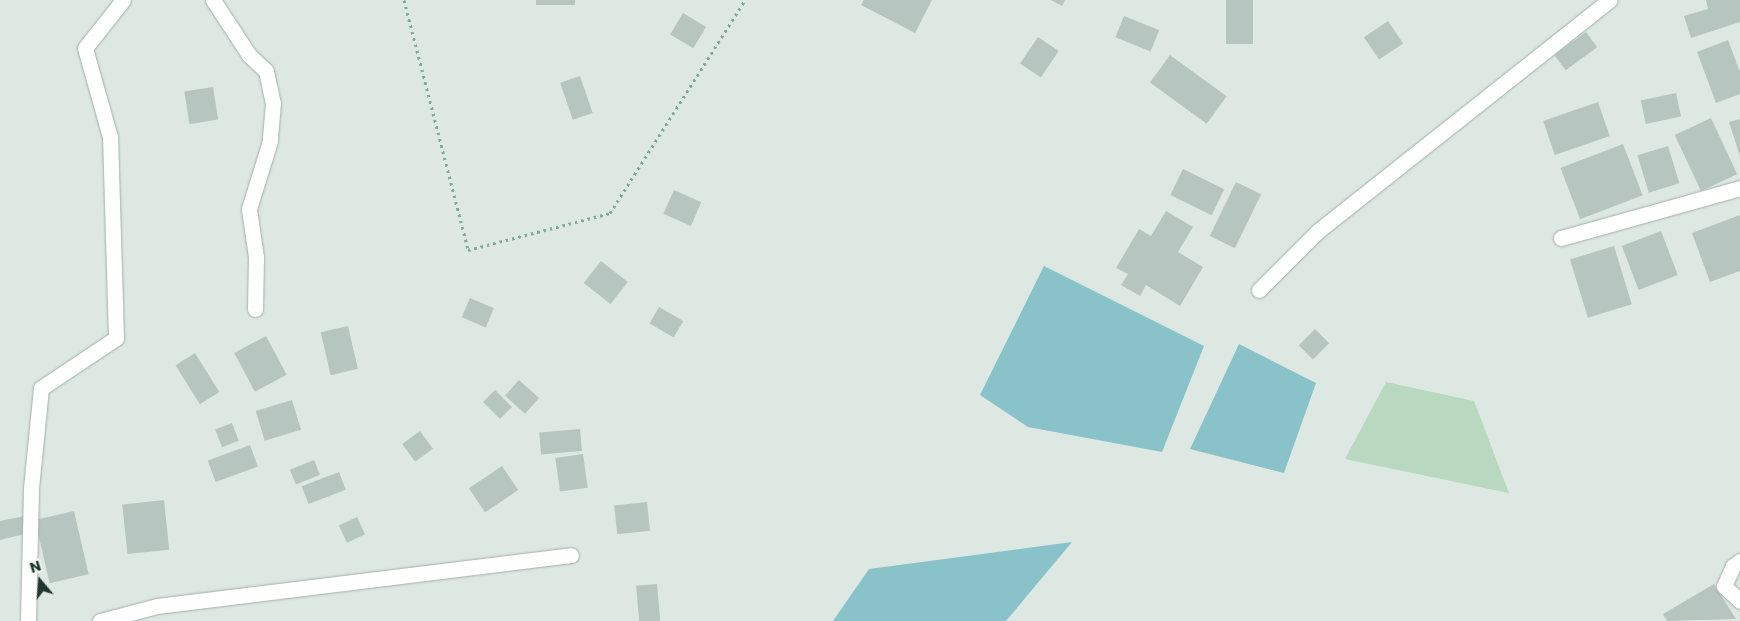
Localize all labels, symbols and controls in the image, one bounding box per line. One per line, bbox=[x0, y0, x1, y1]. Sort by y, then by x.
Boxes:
north arrow bbox=[15, 556, 65, 606]
text: N bbox=[27, 556, 43, 578]

